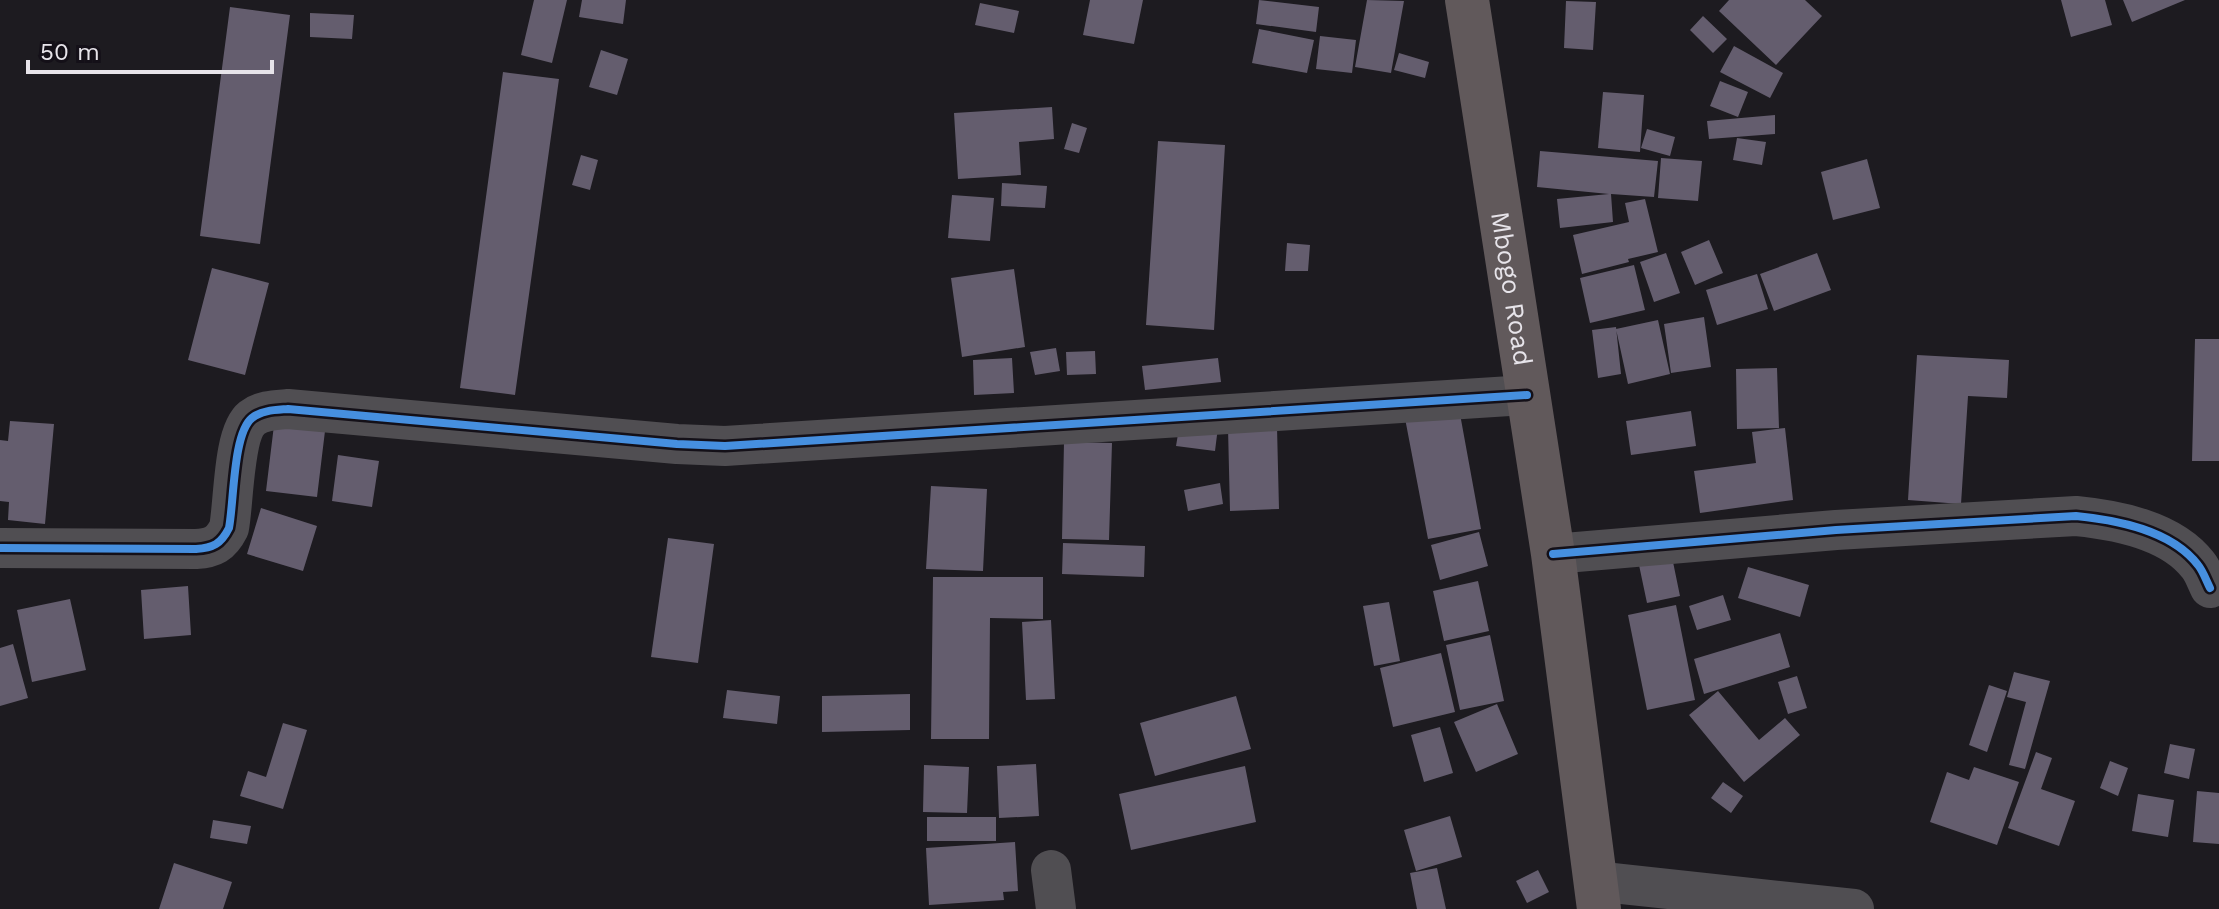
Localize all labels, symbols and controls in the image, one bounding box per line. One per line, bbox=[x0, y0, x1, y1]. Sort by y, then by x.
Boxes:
scale bar bbox=[28, 24, 272, 74]
text: 50 m bbox=[40, 38, 100, 66]
street label: Mbogo Road bbox=[1485, 209, 1539, 368]

